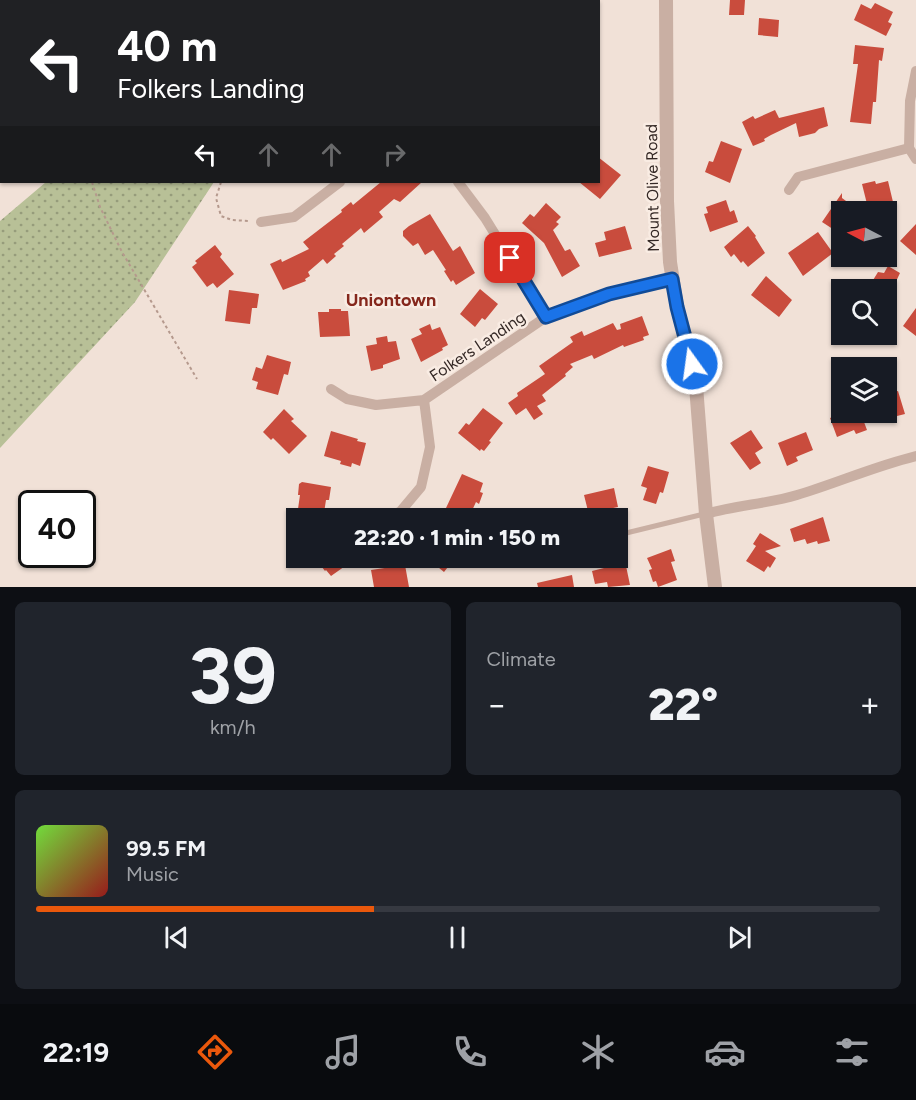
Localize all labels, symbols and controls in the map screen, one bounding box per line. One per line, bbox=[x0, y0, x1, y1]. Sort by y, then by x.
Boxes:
text: 40 m bbox=[117, 21, 217, 72]
icon: left bbox=[18, 24, 96, 102]
text: Folkers Landing bbox=[117, 72, 305, 105]
street label: Mount Olive Road bbox=[642, 124, 663, 252]
icon: left bbox=[189, 138, 222, 171]
icon: ahead bbox=[252, 138, 285, 171]
icon: ahead bbox=[315, 138, 348, 171]
icon: right bbox=[378, 138, 411, 171]
north arrow bbox=[831, 201, 897, 267]
map controls bbox=[831, 201, 897, 423]
pin bbox=[484, 232, 535, 283]
icon: arrive bbox=[493, 241, 526, 274]
button: search bbox=[831, 279, 897, 345]
district label: Uniontown bbox=[346, 289, 436, 311]
street label: Folkers Landing bbox=[426, 307, 529, 385]
position arrow bbox=[660, 332, 724, 396]
button: layers bbox=[831, 357, 897, 423]
speed limit sign: 40 bbox=[18, 490, 96, 568]
text: 22:20 · 1 min · 150 m bbox=[354, 524, 560, 551]
text: 39 bbox=[188, 629, 277, 723]
text: Climate bbox=[487, 647, 556, 671]
text: 22° bbox=[648, 677, 718, 731]
text: − bbox=[487, 685, 507, 724]
text: + bbox=[859, 685, 880, 724]
text: km/h bbox=[210, 715, 256, 739]
text: 99.5 FM bbox=[126, 835, 206, 862]
text: Music bbox=[126, 862, 179, 886]
icon: previous bbox=[160, 921, 193, 954]
icon: pause bbox=[441, 921, 474, 954]
icon: next bbox=[723, 921, 756, 954]
icon: directions bbox=[194, 1031, 236, 1073]
icon: music bbox=[322, 1031, 364, 1073]
icon: phone bbox=[449, 1031, 491, 1073]
icon: climate bbox=[577, 1031, 619, 1073]
icon: car bbox=[704, 1031, 746, 1073]
icon: filters bbox=[831, 1031, 873, 1073]
text: 22:19 bbox=[43, 1036, 109, 1069]

